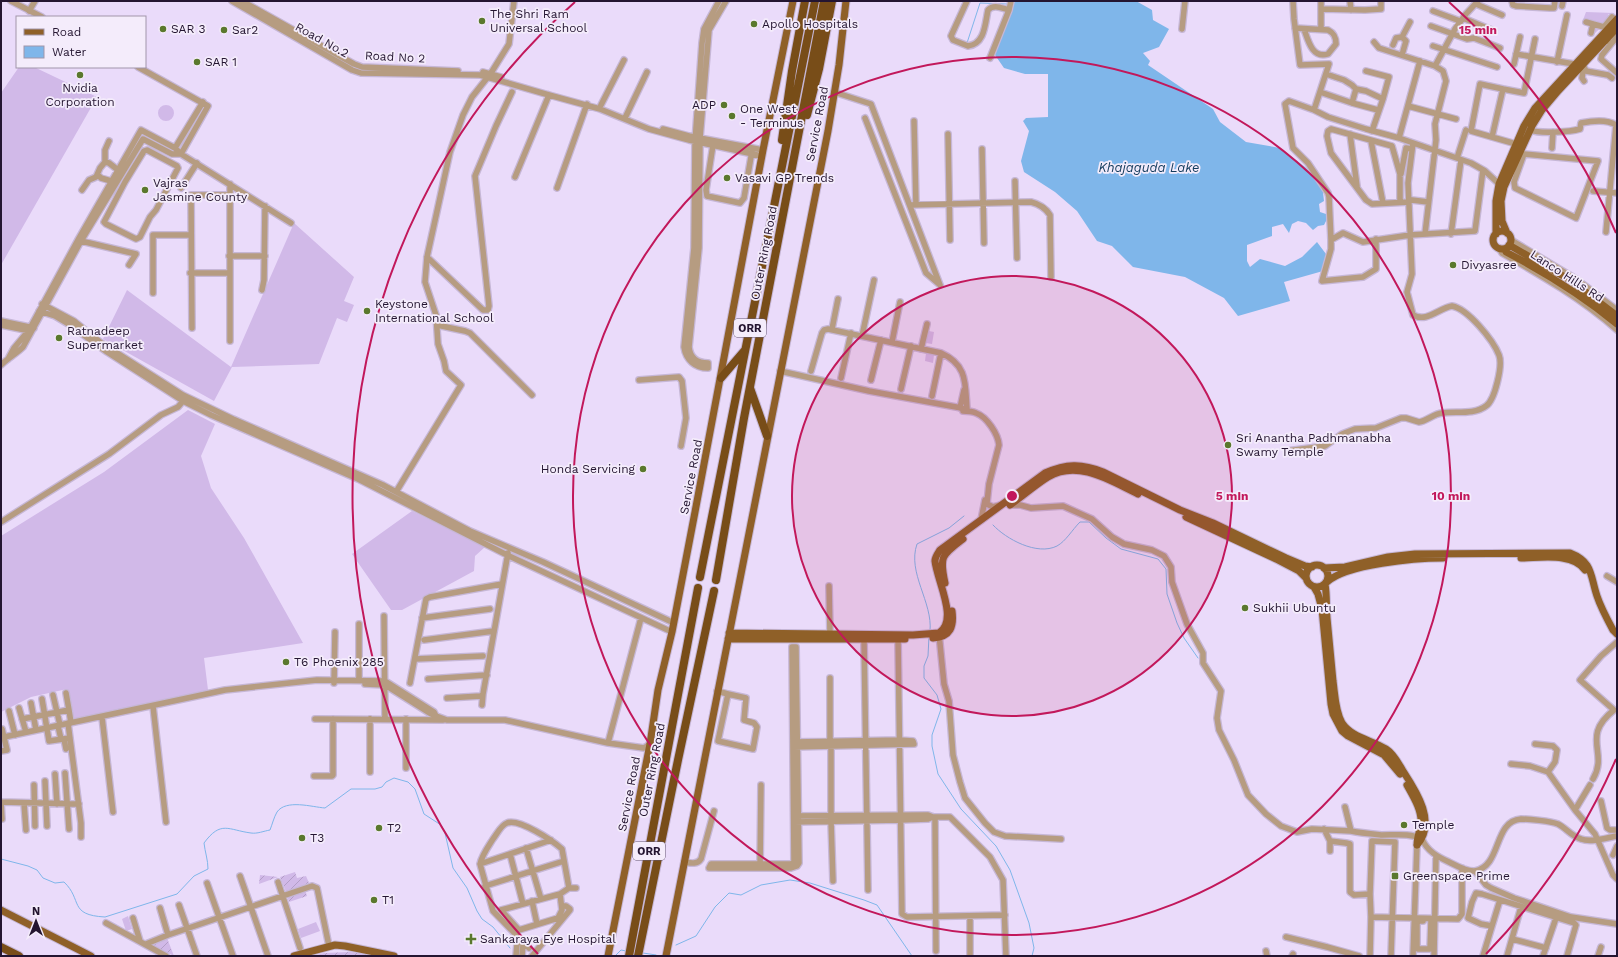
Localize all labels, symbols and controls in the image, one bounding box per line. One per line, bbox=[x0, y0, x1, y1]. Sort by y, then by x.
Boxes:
place label: The Shri Ram Universal School bbox=[490, 7, 588, 35]
legend bbox=[16, 16, 146, 68]
marker: The Shri Ram Universal School bbox=[477, 16, 487, 26]
place label: Apollo Hospitals bbox=[762, 17, 858, 31]
marker: Apollo Hospitals bbox=[749, 19, 759, 29]
street label: Road No.2 bbox=[293, 20, 351, 60]
place label: SAR 3 bbox=[171, 22, 206, 36]
place label: Sar2 bbox=[232, 23, 258, 37]
text: 15 min bbox=[1459, 23, 1497, 37]
marker: SAR 3 bbox=[158, 24, 168, 34]
text: Road bbox=[52, 25, 81, 39]
marker: Sar2 bbox=[219, 25, 229, 35]
text: Water bbox=[52, 45, 87, 59]
street label: Road No 2 bbox=[364, 48, 426, 66]
place label: SAR 1 bbox=[205, 55, 237, 69]
marker: SAR 1 bbox=[192, 57, 202, 67]
marker: Nvidia Corporation bbox=[75, 70, 85, 80]
place label: Nvidia Corporation bbox=[45, 81, 115, 109]
street label: Service Road bbox=[803, 85, 831, 163]
place label: ADP bbox=[692, 98, 716, 112]
marker: ADP bbox=[719, 100, 729, 110]
place label: One West - Terminus bbox=[740, 102, 803, 130]
marker: One West - Terminus bbox=[727, 111, 737, 121]
water label: Khajaguda Lake bbox=[1098, 160, 1200, 175]
place label: Vasavi GP Trends bbox=[735, 171, 834, 185]
marker: Vasavi GP Trends bbox=[722, 173, 732, 183]
place label: Vajras Jasmine County bbox=[153, 176, 248, 204]
marker: Vajras Jasmine County bbox=[140, 185, 150, 195]
street label: Outer Ring Road bbox=[748, 205, 780, 301]
street label: Lanco Hills Rd bbox=[1528, 247, 1606, 305]
place label: Divyasree bbox=[1461, 258, 1517, 272]
marker: Divyasree bbox=[1448, 260, 1458, 270]
place label: Keystone International School bbox=[375, 297, 494, 325]
marker: Keystone International School bbox=[362, 306, 372, 316]
road number: ORR bbox=[734, 319, 766, 337]
place label: Ratnadeep Supermarket bbox=[67, 324, 143, 352]
marker: Ratnadeep Supermarket bbox=[54, 333, 64, 343]
place label: Sri Anantha Padhmanabha Swamy Temple bbox=[1236, 431, 1391, 459]
street label: Service Road bbox=[677, 438, 705, 516]
marker: Sri Anantha Padhmanabha Swamy Temple bbox=[1223, 440, 1233, 450]
place label: Honda Servicing bbox=[541, 462, 636, 476]
marker: Honda Servicing bbox=[638, 464, 648, 474]
centre of rings bbox=[1005, 489, 1019, 503]
text: 5 min bbox=[1216, 489, 1248, 503]
text: 10 min bbox=[1432, 489, 1470, 503]
place label: Sukhii Ubuntu bbox=[1253, 601, 1336, 615]
marker: Sukhii Ubuntu bbox=[1240, 603, 1250, 613]
place label: T6 Phoenix 285 bbox=[294, 655, 384, 669]
marker: T6 Phoenix 285 bbox=[281, 657, 291, 667]
street label: Outer Ring Road bbox=[636, 722, 668, 818]
street label: Service Road bbox=[615, 755, 643, 833]
place label: Temple bbox=[1412, 818, 1454, 832]
marker: Temple bbox=[1399, 820, 1409, 830]
place label: T2 bbox=[387, 821, 401, 835]
marker: T2 bbox=[374, 823, 384, 833]
place label: T3 bbox=[310, 831, 324, 845]
marker: T3 bbox=[297, 833, 307, 843]
road number: ORR bbox=[633, 842, 665, 860]
place label: Greenspace Prime bbox=[1403, 869, 1510, 883]
marker: Greenspace Prime bbox=[1390, 871, 1400, 881]
place label: T1 bbox=[382, 893, 394, 907]
marker: T1 bbox=[369, 895, 379, 905]
north arrow bbox=[16, 901, 56, 941]
text: N bbox=[32, 905, 40, 918]
place label: Sankaraya Eye Hospital bbox=[480, 932, 616, 946]
marker: Sankaraya Eye Hospital bbox=[465, 933, 477, 945]

